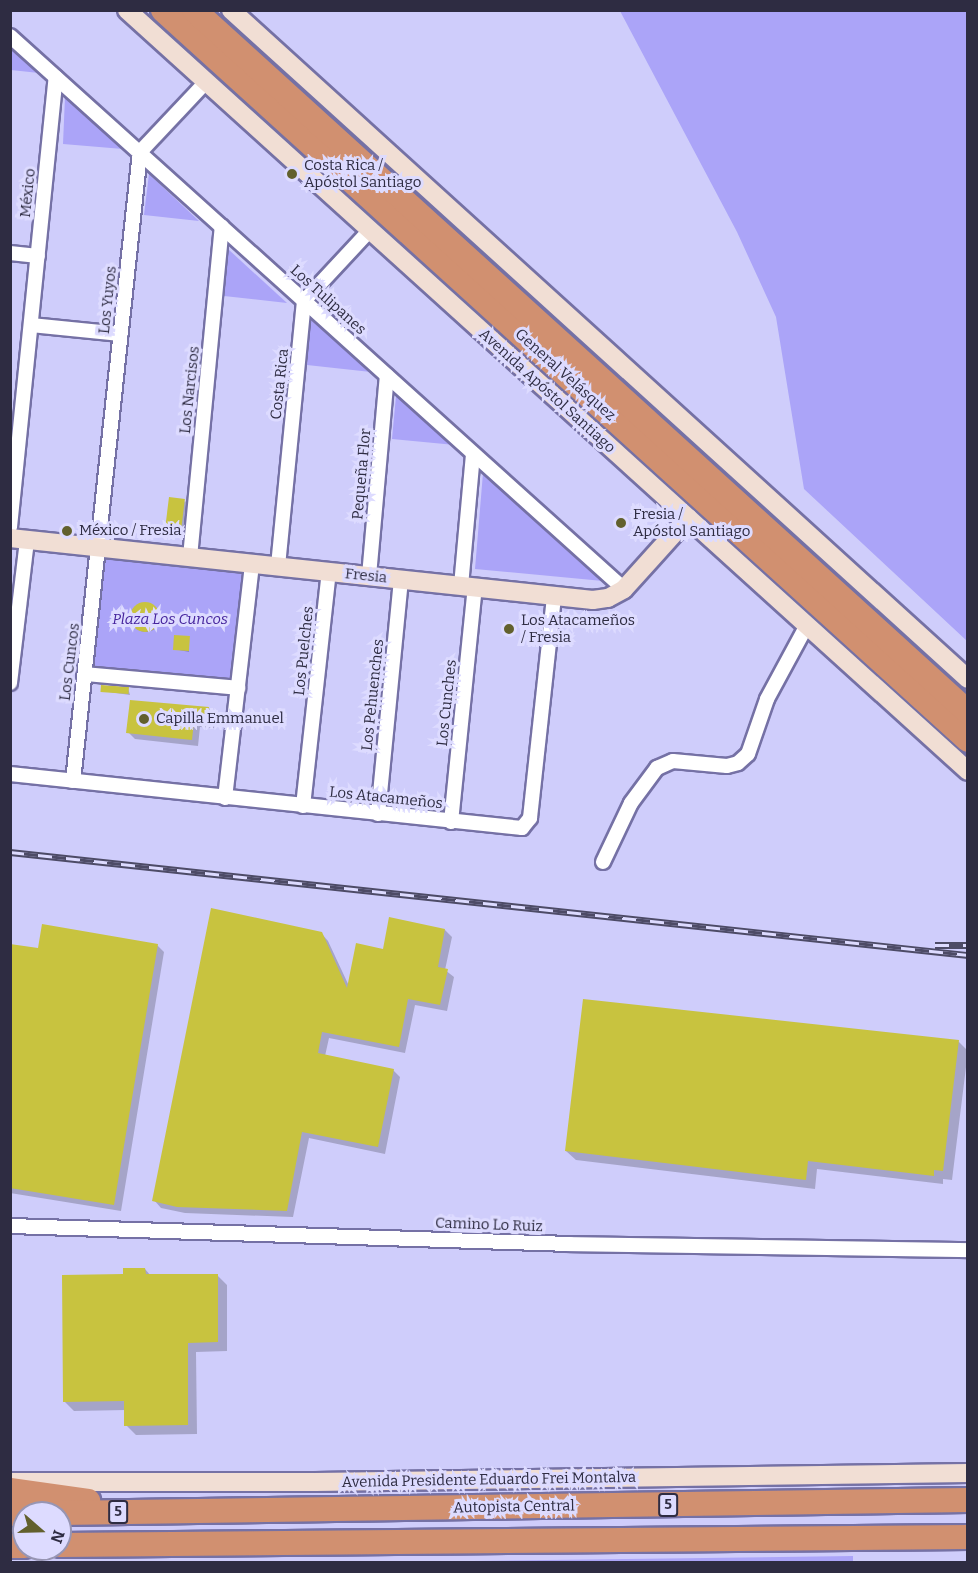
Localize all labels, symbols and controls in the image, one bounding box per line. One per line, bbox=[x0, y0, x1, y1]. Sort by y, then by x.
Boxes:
place label: Costa Rica / Apóstol Santiago bbox=[304, 156, 421, 191]
street label: México bbox=[16, 167, 40, 219]
marker: Costa Rica / Apóstol Santiago bbox=[285, 167, 299, 181]
street label: Los Tulipanes bbox=[287, 261, 369, 339]
street label: Los Yuyos bbox=[95, 265, 121, 335]
street label: Avenida Apóstol Santiago bbox=[475, 325, 619, 457]
street label: General Velásquez bbox=[511, 325, 619, 425]
street label: Los Narcisos bbox=[176, 345, 204, 435]
street label: Costa Rica bbox=[267, 348, 293, 420]
street label: Pequeña Flor bbox=[349, 428, 375, 520]
place label: Fresia / Apóstol Santiago bbox=[633, 505, 750, 540]
marker: Fresia / Apóstol Santiago bbox=[614, 516, 628, 530]
place label: México / Fresia bbox=[79, 522, 181, 540]
marker: México / Fresia bbox=[60, 524, 74, 538]
street label: Fresia bbox=[344, 565, 388, 587]
street label: Los Puelches bbox=[290, 606, 318, 696]
park label: Plaza Los Cuncos bbox=[112, 611, 228, 629]
place label: Los Atacameños / Fresia bbox=[521, 611, 635, 646]
street label: Los Cuncos bbox=[56, 622, 84, 702]
marker: Los Atacameños / Fresia bbox=[502, 622, 516, 636]
street label: Los Pehuenches bbox=[358, 638, 388, 752]
street label: Los Cunches bbox=[433, 659, 461, 747]
place label: Capilla Emmanuel bbox=[156, 710, 284, 728]
marker: Capilla Emmanuel bbox=[137, 712, 151, 726]
street label: Los Atacameños bbox=[328, 783, 444, 813]
street label: Camino Lo Ruiz bbox=[435, 1214, 543, 1236]
street label: Avenida Presidente Eduardo Frei Montalva bbox=[342, 1468, 636, 1492]
road number: 5 bbox=[658, 1494, 678, 1516]
street label: Autopista Central bbox=[453, 1497, 575, 1517]
north arrow bbox=[12, 1501, 72, 1561]
road number: 5 bbox=[108, 1501, 128, 1523]
text: N bbox=[46, 1528, 69, 1546]

